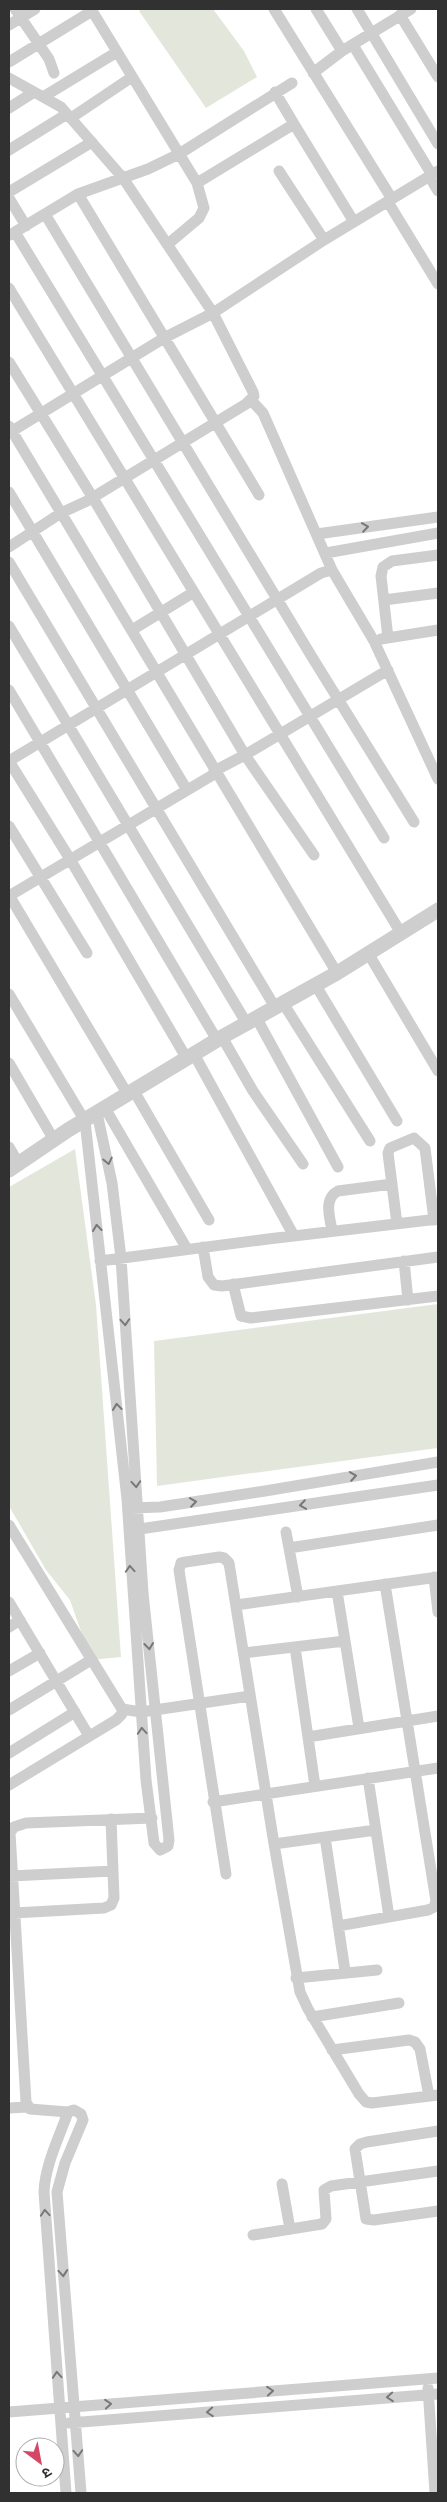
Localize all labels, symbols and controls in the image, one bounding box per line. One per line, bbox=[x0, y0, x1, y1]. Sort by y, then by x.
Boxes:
one-way arrow bbox=[362, 522, 370, 533]
one-way arrow bbox=[102, 1156, 112, 1165]
one-way arrow bbox=[92, 1224, 103, 1232]
one-way arrow bbox=[120, 1318, 131, 1326]
one-way arrow bbox=[112, 1403, 123, 1411]
one-way arrow bbox=[349, 1472, 358, 1482]
one-way arrow bbox=[131, 1480, 142, 1488]
one-way arrow bbox=[188, 1497, 197, 1507]
one-way arrow bbox=[299, 1499, 307, 1510]
one-way arrow bbox=[125, 1565, 136, 1573]
one-way arrow bbox=[143, 1642, 154, 1650]
one-way arrow bbox=[137, 1727, 148, 1735]
one-way arrow bbox=[40, 2209, 51, 2217]
one-way arrow bbox=[58, 2269, 69, 2277]
one-way arrow bbox=[52, 2371, 63, 2379]
one-way arrow bbox=[267, 2386, 275, 2397]
one-way arrow bbox=[385, 2392, 393, 2403]
one-way arrow bbox=[105, 2399, 113, 2410]
one-way arrow bbox=[206, 2406, 214, 2417]
north arrow bbox=[15, 2437, 65, 2487]
one-way arrow bbox=[72, 2449, 83, 2457]
text: उ bbox=[38, 2463, 55, 2483]

